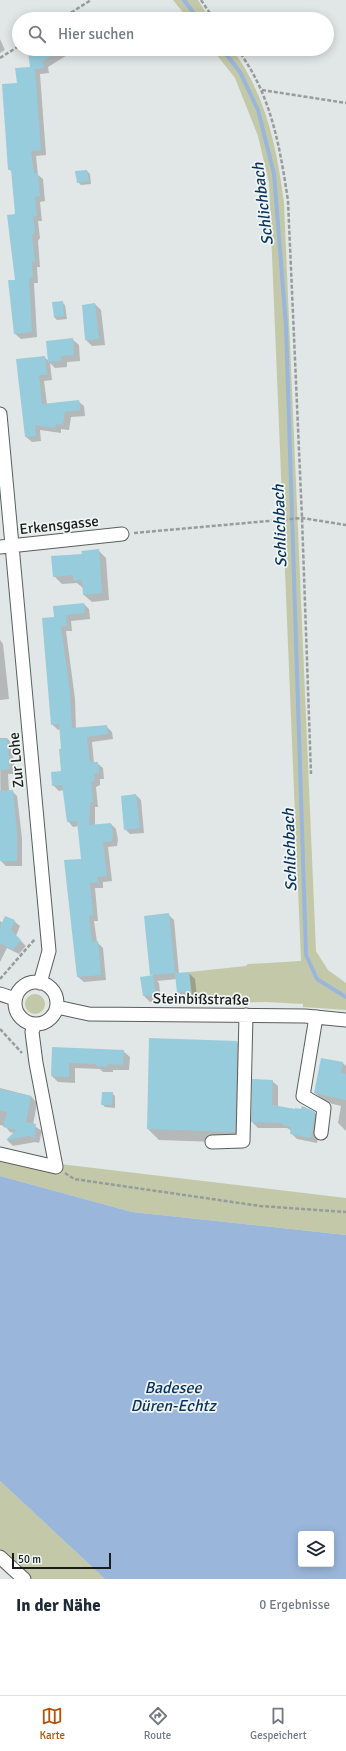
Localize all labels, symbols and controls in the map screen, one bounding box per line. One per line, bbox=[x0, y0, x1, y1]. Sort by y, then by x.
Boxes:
search box bbox=[12, 12, 334, 56]
icon: search bbox=[26, 23, 48, 45]
text: Hier suchen bbox=[58, 25, 134, 43]
water label: Schlichbach bbox=[248, 160, 278, 246]
water label: Schlichbach bbox=[269, 483, 291, 568]
street label: Erkensgasse bbox=[18, 512, 100, 538]
street label: Zur Lohe bbox=[5, 731, 27, 789]
water label: Schlichbach bbox=[279, 807, 301, 892]
street label: Steinbißstraße bbox=[153, 989, 249, 1009]
water label: Badesee Düren-Echtz bbox=[130, 1378, 217, 1416]
map controls bbox=[298, 1531, 334, 1567]
button: layers bbox=[298, 1531, 334, 1567]
scale bar bbox=[12, 1551, 111, 1570]
text: 50 m bbox=[18, 1553, 41, 1566]
text: In der Nähe bbox=[16, 1595, 101, 1616]
text: 0 Ergebnisse bbox=[259, 1597, 330, 1613]
tab: Karte bbox=[39, 1705, 65, 1742]
tab: Route bbox=[144, 1705, 171, 1742]
tab: Gespeichert bbox=[250, 1705, 307, 1742]

